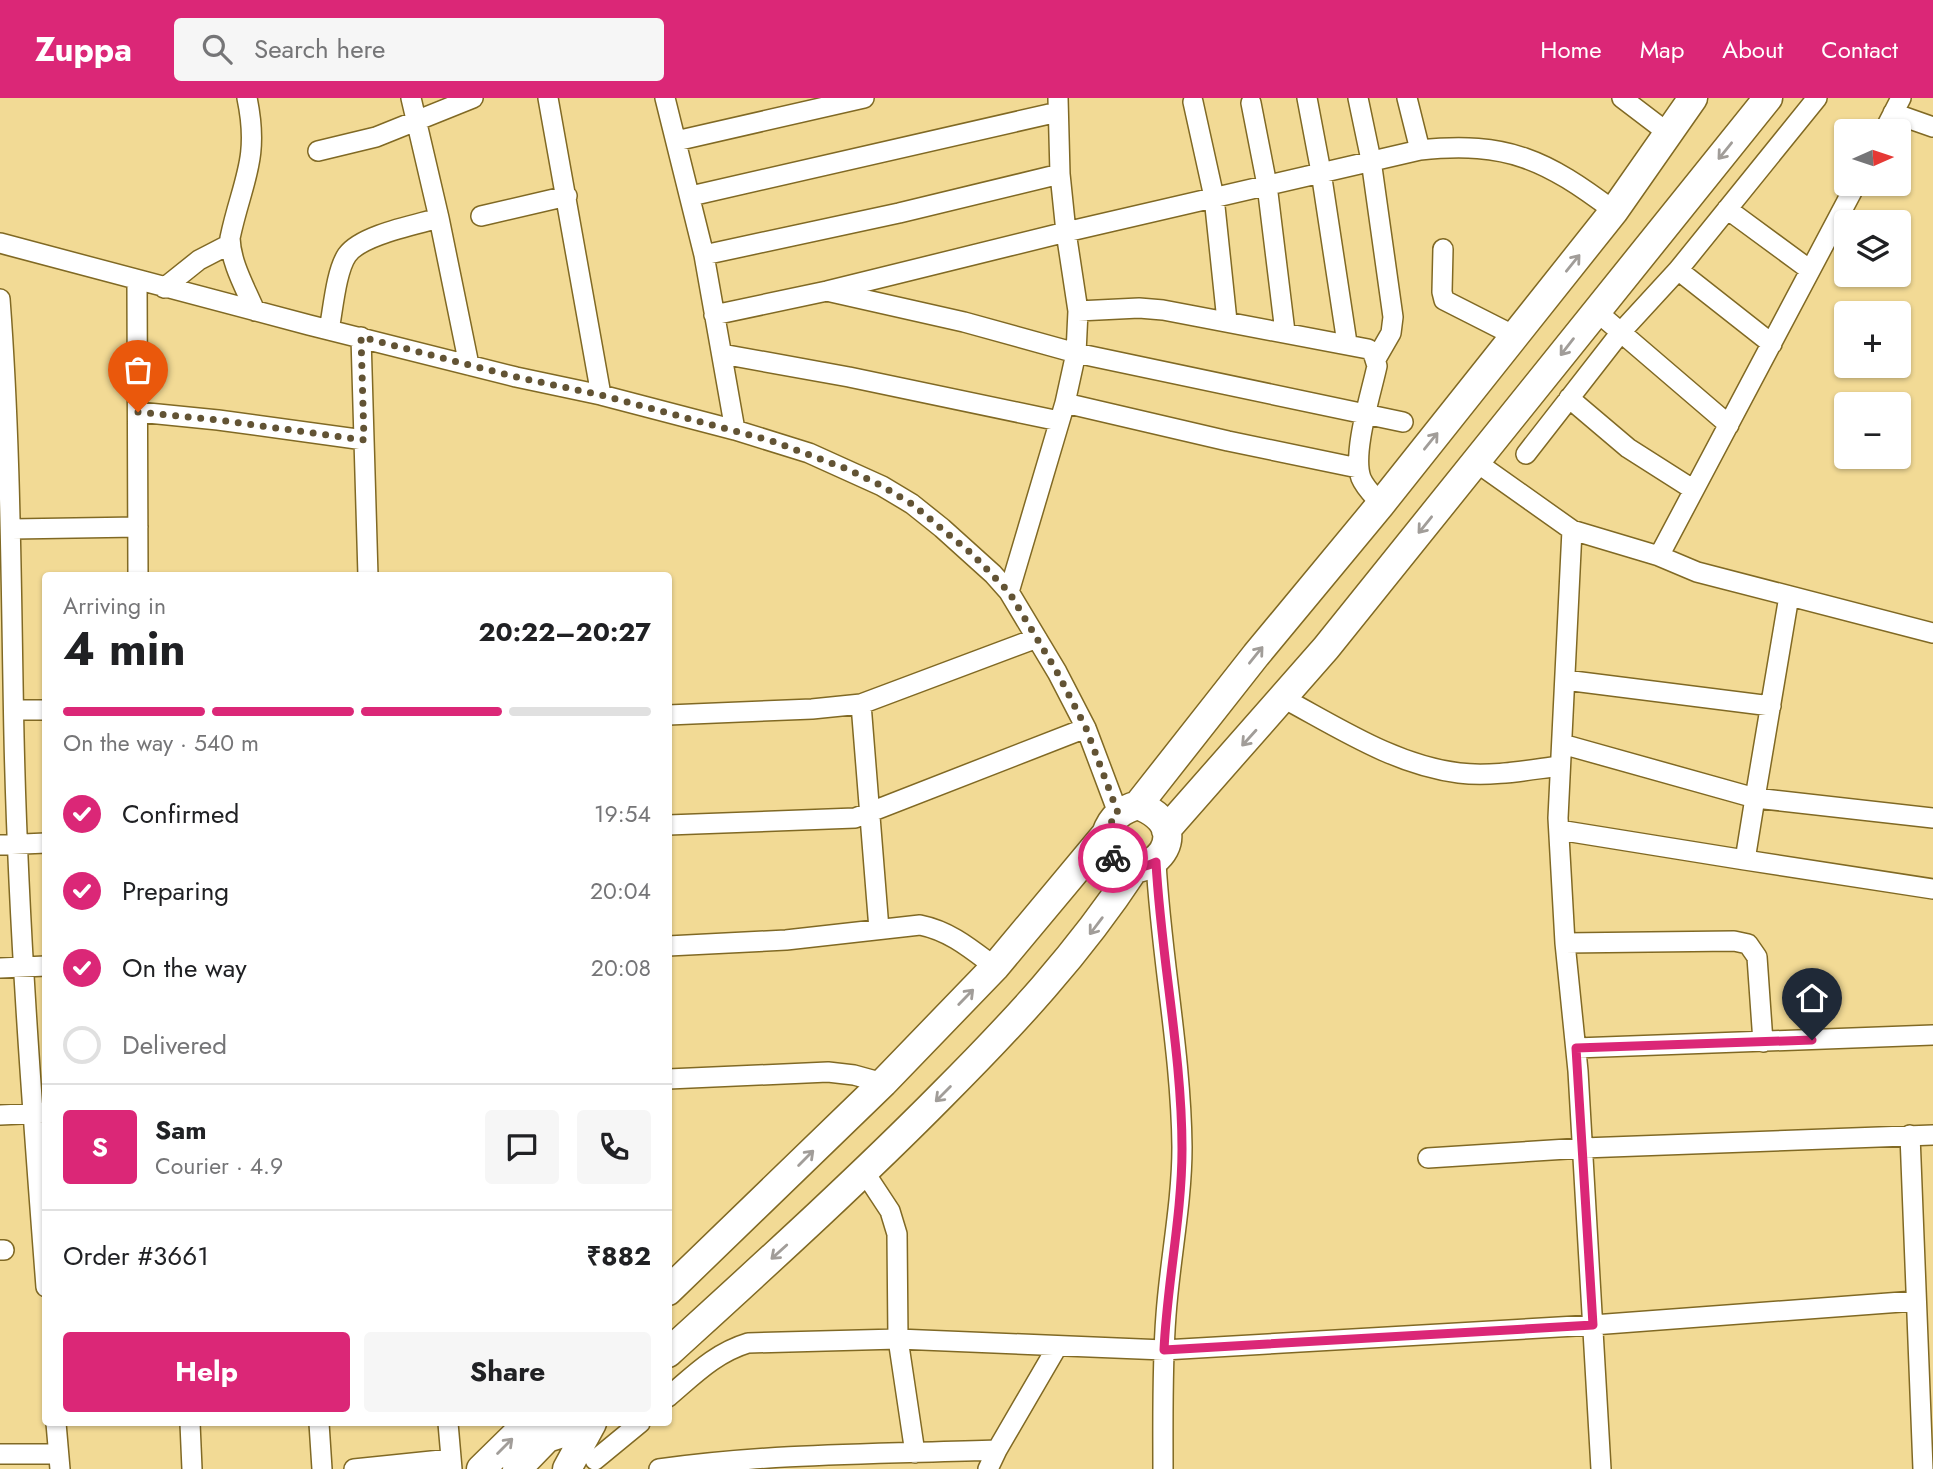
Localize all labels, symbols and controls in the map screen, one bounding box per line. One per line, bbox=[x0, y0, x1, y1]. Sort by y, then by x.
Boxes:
search box bbox=[174, 18, 664, 81]
text: Zuppa bbox=[35, 26, 132, 73]
icon: search bbox=[198, 30, 236, 68]
text: Search here bbox=[254, 30, 385, 68]
text: Home bbox=[1540, 32, 1602, 67]
text: Map bbox=[1640, 32, 1684, 67]
text: About bbox=[1722, 32, 1783, 67]
text: Contact bbox=[1821, 32, 1898, 67]
north arrow bbox=[1834, 119, 1911, 196]
map controls bbox=[1834, 119, 1911, 469]
one-way arrow bbox=[1718, 142, 1733, 160]
button: layers bbox=[1834, 210, 1911, 287]
one-way arrow bbox=[1565, 255, 1580, 273]
button: + bbox=[1834, 301, 1911, 378]
one-way arrow bbox=[1559, 338, 1575, 356]
pin bbox=[108, 340, 168, 412]
icon: bag bbox=[119, 351, 157, 389]
button: − bbox=[1834, 392, 1911, 469]
one-way arrow bbox=[1423, 433, 1439, 451]
one-way arrow bbox=[1418, 516, 1433, 534]
text: Arriving in bbox=[63, 589, 166, 623]
text: 20:22–20:27 bbox=[478, 613, 651, 651]
text: 4 min bbox=[63, 616, 186, 682]
one-way arrow bbox=[1248, 647, 1263, 665]
text: On the way · 540 m bbox=[63, 726, 259, 760]
one-way arrow bbox=[1241, 729, 1257, 747]
icon: check bbox=[63, 795, 101, 833]
text: Confirmed bbox=[122, 795, 239, 833]
text: 19:54 bbox=[594, 797, 651, 831]
courier bbox=[1078, 823, 1148, 893]
icon: bike bbox=[1094, 839, 1132, 877]
icon: check bbox=[63, 872, 101, 910]
text: Preparing bbox=[122, 872, 229, 910]
text: 20:04 bbox=[590, 874, 651, 908]
one-way arrow bbox=[1088, 916, 1103, 934]
icon: check bbox=[63, 949, 101, 987]
text: On the way bbox=[122, 949, 247, 987]
text: 20:08 bbox=[591, 951, 651, 985]
pin bbox=[1782, 968, 1842, 1040]
icon: home bbox=[1793, 979, 1831, 1017]
one-way arrow bbox=[957, 989, 974, 1006]
text: Delivered bbox=[122, 1026, 227, 1064]
one-way arrow bbox=[935, 1086, 952, 1103]
button: chat bbox=[485, 1110, 559, 1184]
button: phone bbox=[577, 1110, 651, 1184]
text: Sam bbox=[155, 1111, 207, 1149]
text: S bbox=[92, 1128, 108, 1166]
text: Courier · 4.9 bbox=[155, 1149, 283, 1183]
one-way arrow bbox=[797, 1150, 814, 1167]
text: Order #3661 bbox=[63, 1237, 209, 1275]
text: ₹882 bbox=[586, 1237, 651, 1275]
one-way arrow bbox=[770, 1244, 788, 1260]
button: Help bbox=[63, 1332, 350, 1412]
button: Share bbox=[364, 1332, 651, 1412]
one-way arrow bbox=[496, 1437, 513, 1454]

